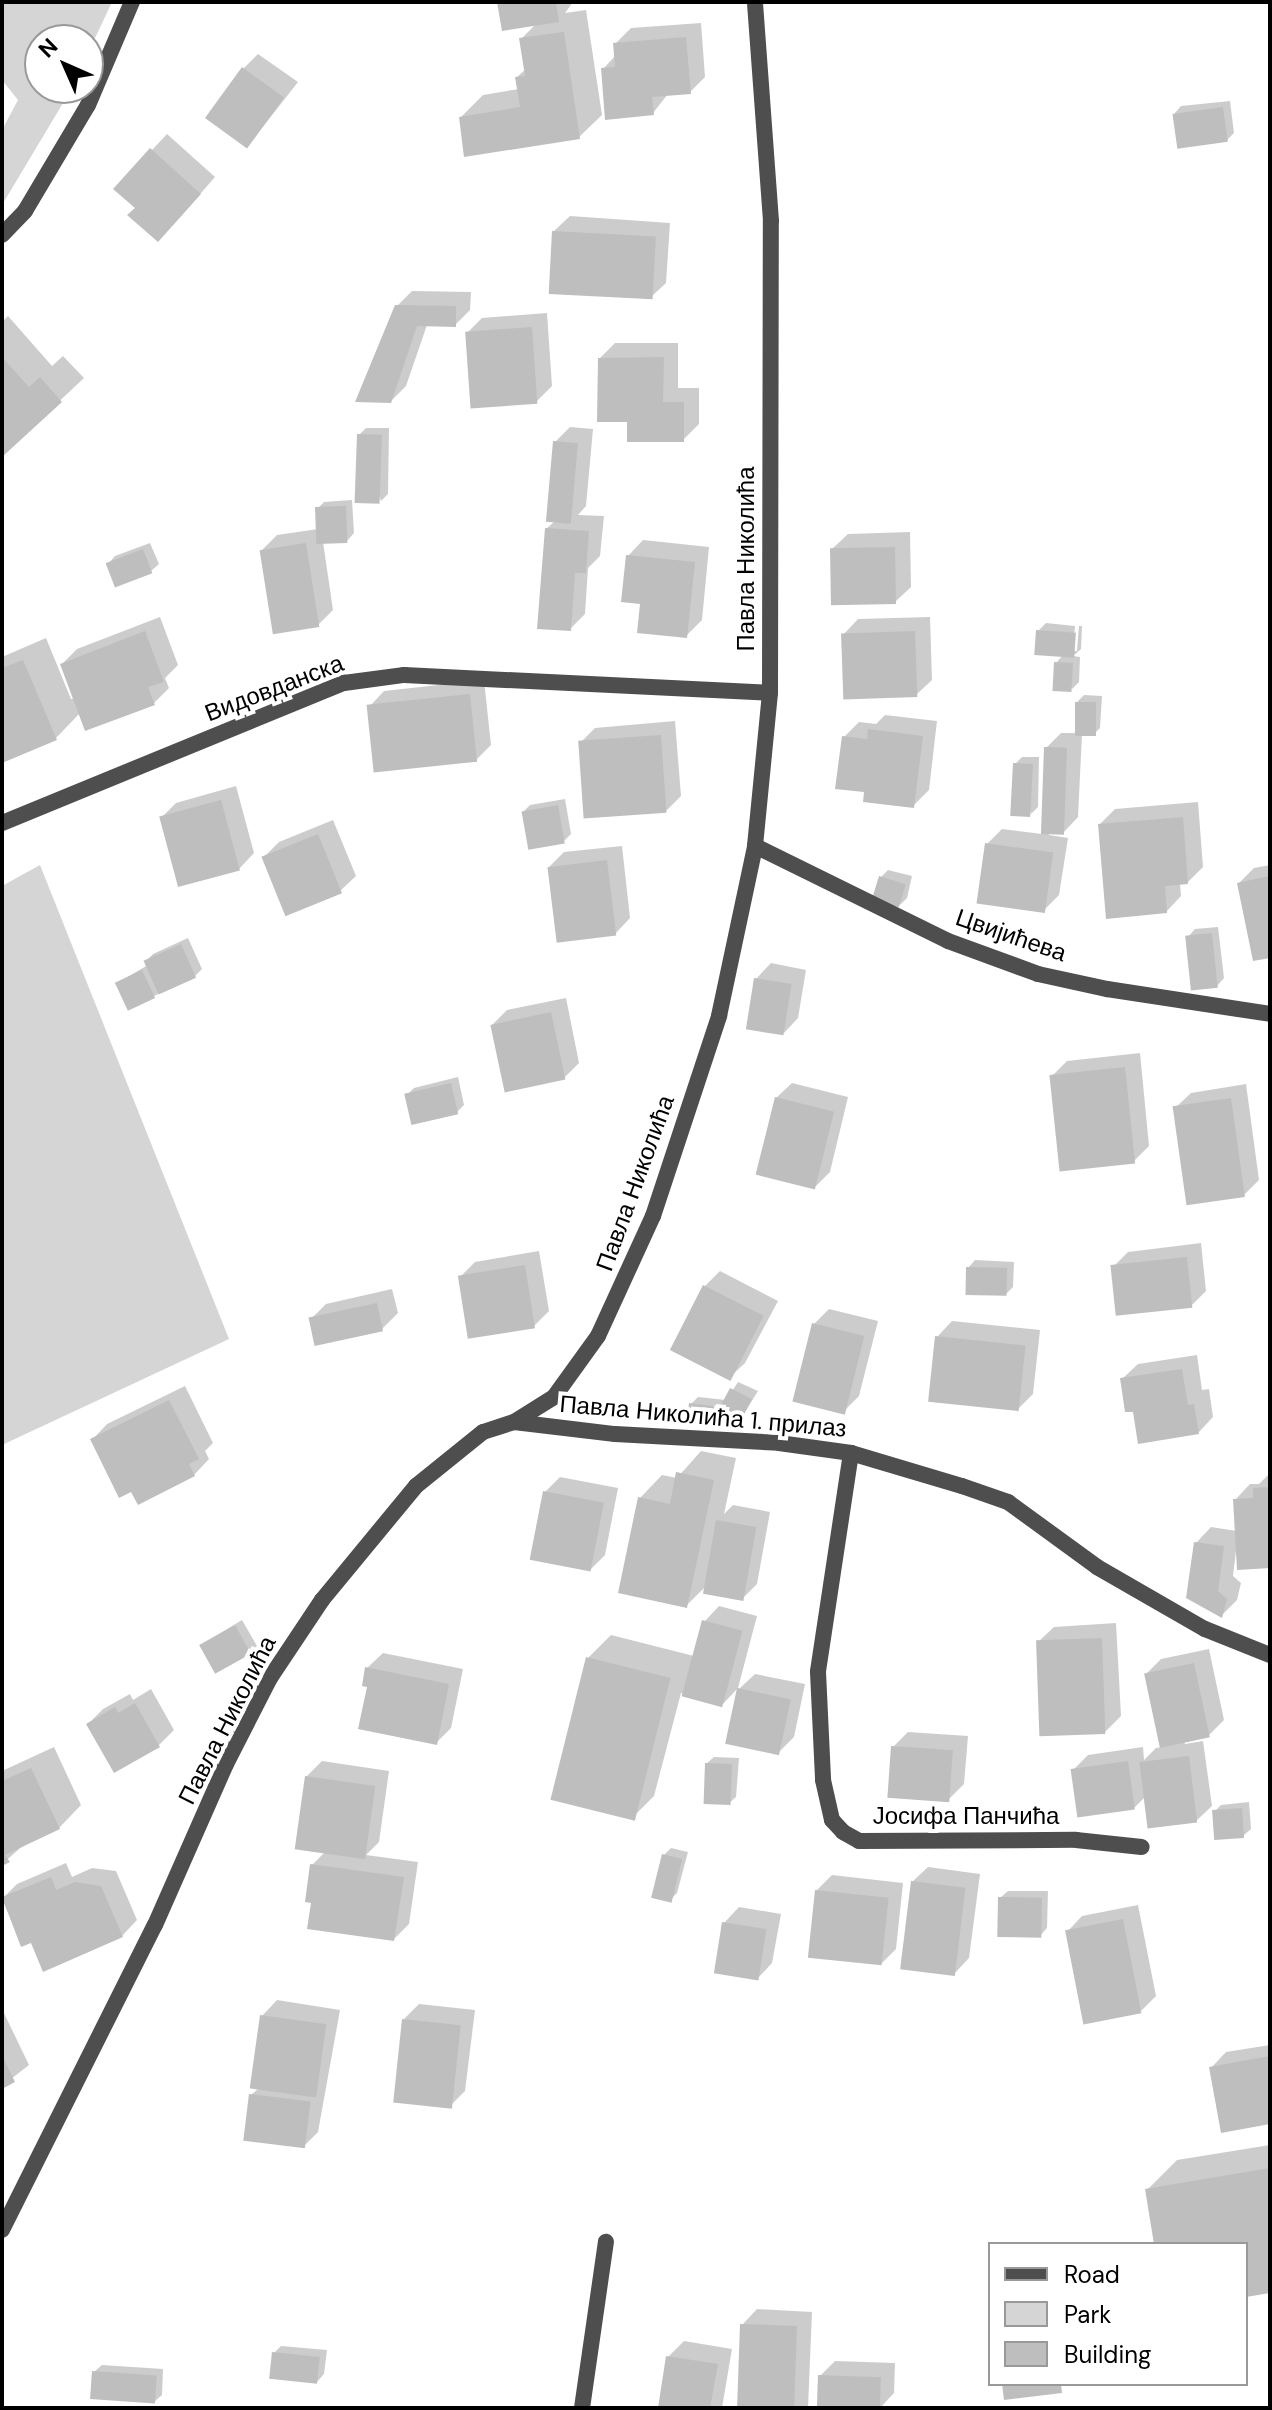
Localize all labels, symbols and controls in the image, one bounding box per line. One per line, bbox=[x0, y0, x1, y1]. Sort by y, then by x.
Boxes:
north arrow bbox=[24, 24, 104, 104]
text: N bbox=[32, 32, 64, 64]
street label: Павла Николића bbox=[732, 467, 760, 651]
street label: Видовданска bbox=[201, 648, 347, 728]
street label: Цвијићева bbox=[952, 903, 1070, 967]
street label: Павла Николића bbox=[590, 1091, 680, 1275]
street label: Павла Николића 1. прилаз bbox=[558, 1389, 848, 1443]
street label: Павла Николића bbox=[172, 1631, 282, 1809]
street label: Јосифа Панчића bbox=[873, 1802, 1059, 1830]
legend bbox=[988, 2242, 1248, 2386]
text: Road bbox=[1064, 2259, 1120, 2290]
text: Park bbox=[1064, 2299, 1111, 2330]
text: Building bbox=[1064, 2339, 1151, 2370]

